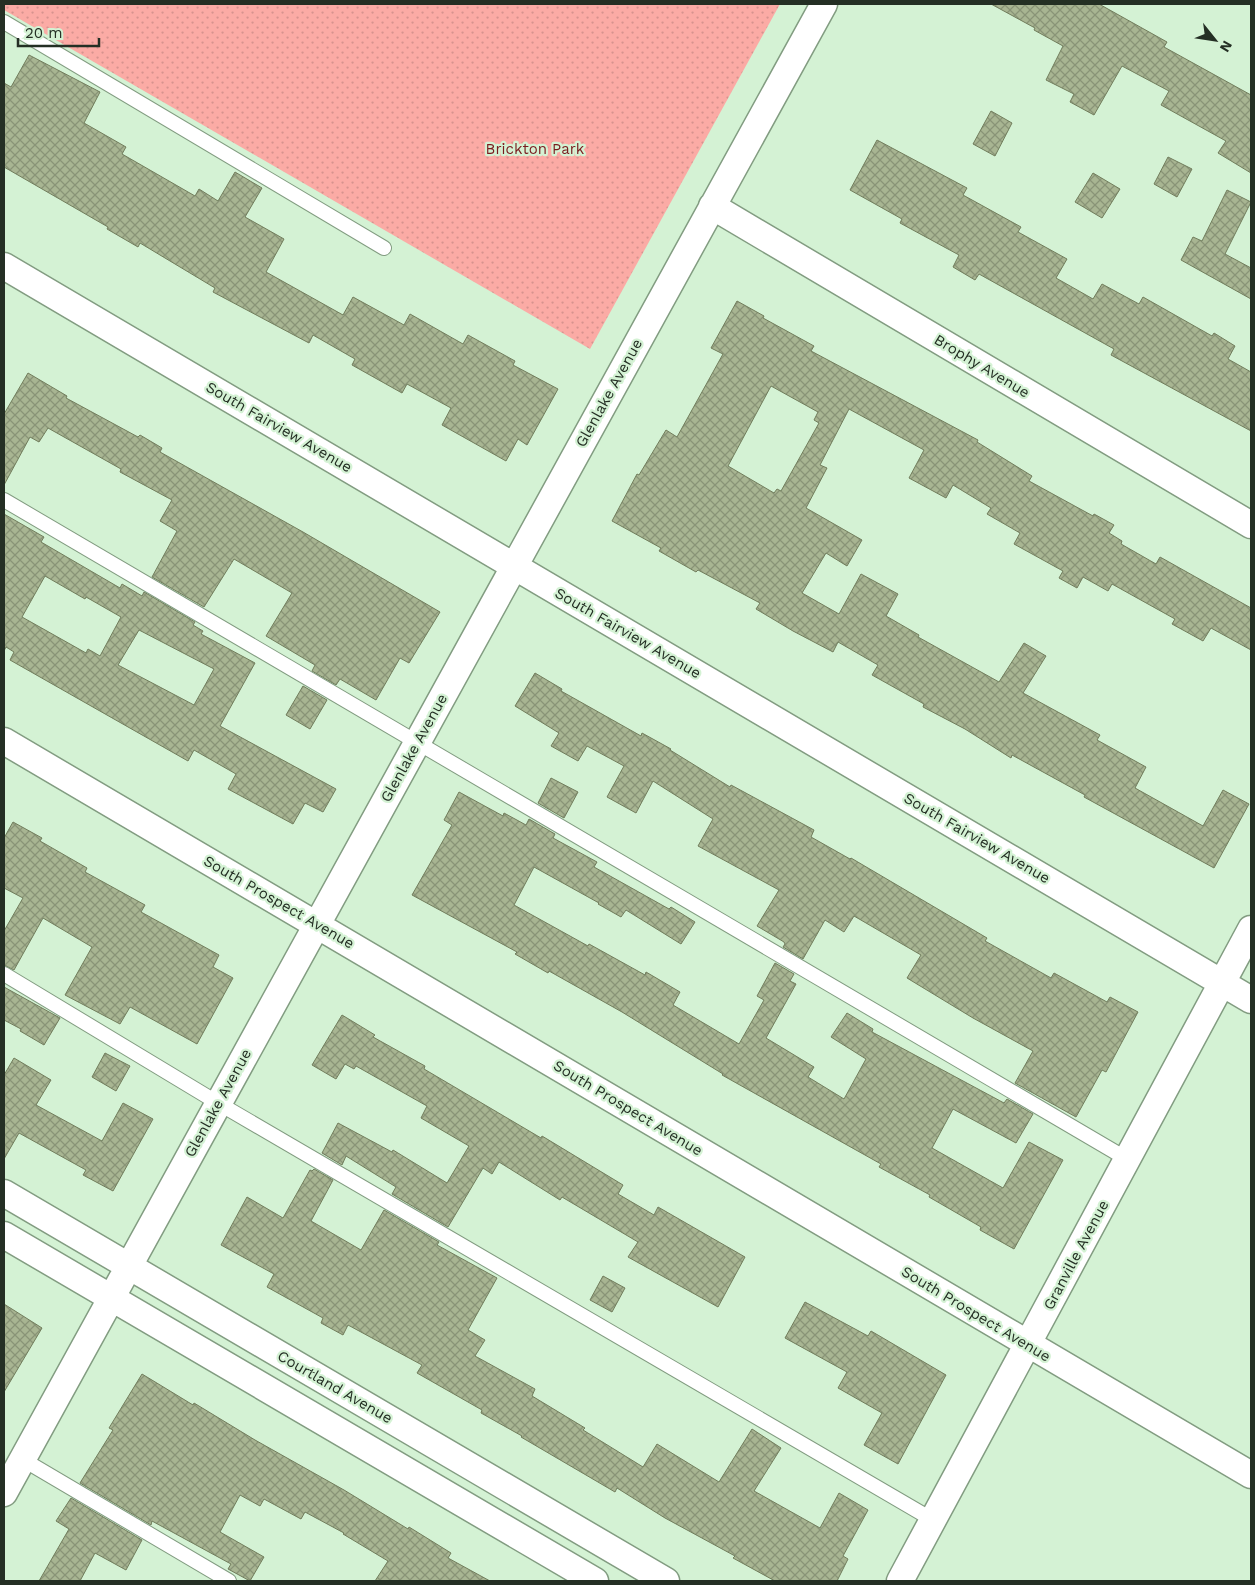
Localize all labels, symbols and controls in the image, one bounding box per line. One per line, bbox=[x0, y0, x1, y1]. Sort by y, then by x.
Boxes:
scale bar bbox=[18, 15, 99, 47]
north arrow bbox=[1190, 15, 1240, 65]
text: 20 m bbox=[25, 24, 63, 42]
text: N bbox=[1217, 38, 1236, 55]
park label: Brickton Park bbox=[486, 140, 585, 158]
street label: Brophy Avenue bbox=[931, 330, 1033, 402]
street label: Glenlake Avenue bbox=[572, 336, 646, 450]
street label: South Fairview Avenue bbox=[203, 378, 355, 476]
street label: South Fairview Avenue bbox=[552, 584, 704, 682]
street label: Glenlake Avenue bbox=[377, 691, 451, 805]
street label: South Fairview Avenue bbox=[901, 789, 1053, 887]
street label: South Prospect Avenue bbox=[201, 852, 357, 952]
street label: Glenlake Avenue bbox=[181, 1046, 255, 1160]
street label: South Prospect Avenue bbox=[550, 1056, 706, 1160]
street label: Granville Avenue bbox=[1040, 1197, 1112, 1313]
street label: South Prospect Avenue bbox=[898, 1262, 1054, 1366]
street label: Courtland Avenue bbox=[274, 1347, 396, 1427]

